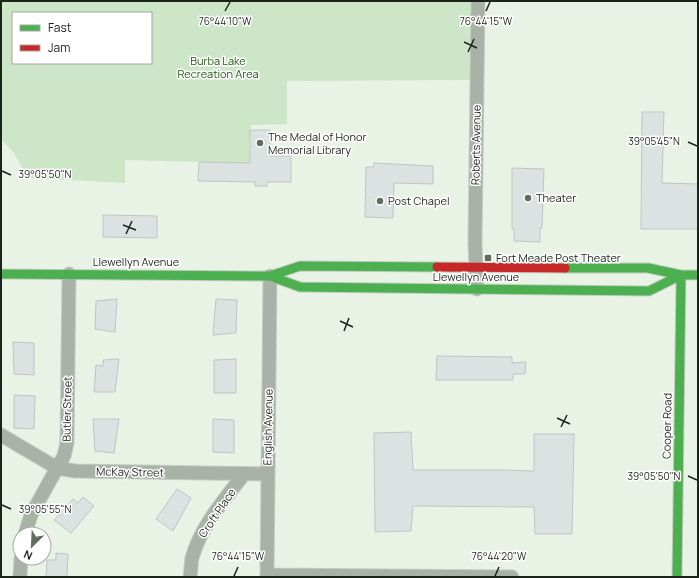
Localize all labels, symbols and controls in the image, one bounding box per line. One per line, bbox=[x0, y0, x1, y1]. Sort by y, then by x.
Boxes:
legend bbox=[12, 12, 152, 64]
text: 76°44'10"W bbox=[199, 14, 252, 28]
text: 76°44'15"W bbox=[460, 14, 513, 28]
text: Fast bbox=[48, 19, 72, 36]
text: Jam bbox=[48, 39, 70, 56]
park label: Burba Lake Recreation Area bbox=[177, 53, 259, 81]
street label: Roberts Avenue bbox=[467, 104, 484, 185]
place label: The Medal of Honor Memorial Library bbox=[268, 129, 366, 157]
text: 39°05'45"N bbox=[628, 134, 680, 148]
marker: The Medal of Honor Memorial Library bbox=[255, 138, 265, 148]
text: 39°05'50"N bbox=[19, 167, 72, 181]
place label: Theater bbox=[536, 190, 576, 205]
place label: Post Chapel bbox=[388, 193, 449, 208]
marker: Theater bbox=[523, 193, 533, 203]
marker: Post Chapel bbox=[375, 196, 385, 206]
place label: Fort Meade Post Theater bbox=[496, 250, 621, 265]
marker: Fort Meade Post Theater bbox=[483, 253, 493, 263]
street label: Llewellyn Avenue bbox=[93, 254, 180, 269]
street label: Llewellyn Avenue bbox=[433, 269, 520, 284]
street label: Butler Street bbox=[58, 376, 75, 442]
street label: English Avenue bbox=[259, 388, 276, 465]
street label: Cooper Road bbox=[658, 393, 675, 459]
street label: McKay Street bbox=[96, 463, 164, 480]
text: 39°05'50"N bbox=[628, 469, 681, 483]
street label: Croft Place bbox=[195, 485, 239, 540]
text: 39°05'55"N bbox=[19, 502, 71, 516]
north arrow bbox=[12, 526, 52, 566]
text: N bbox=[21, 547, 34, 564]
text: 76°44'15"W bbox=[212, 549, 265, 563]
text: 76°44'20"W bbox=[472, 549, 527, 563]

